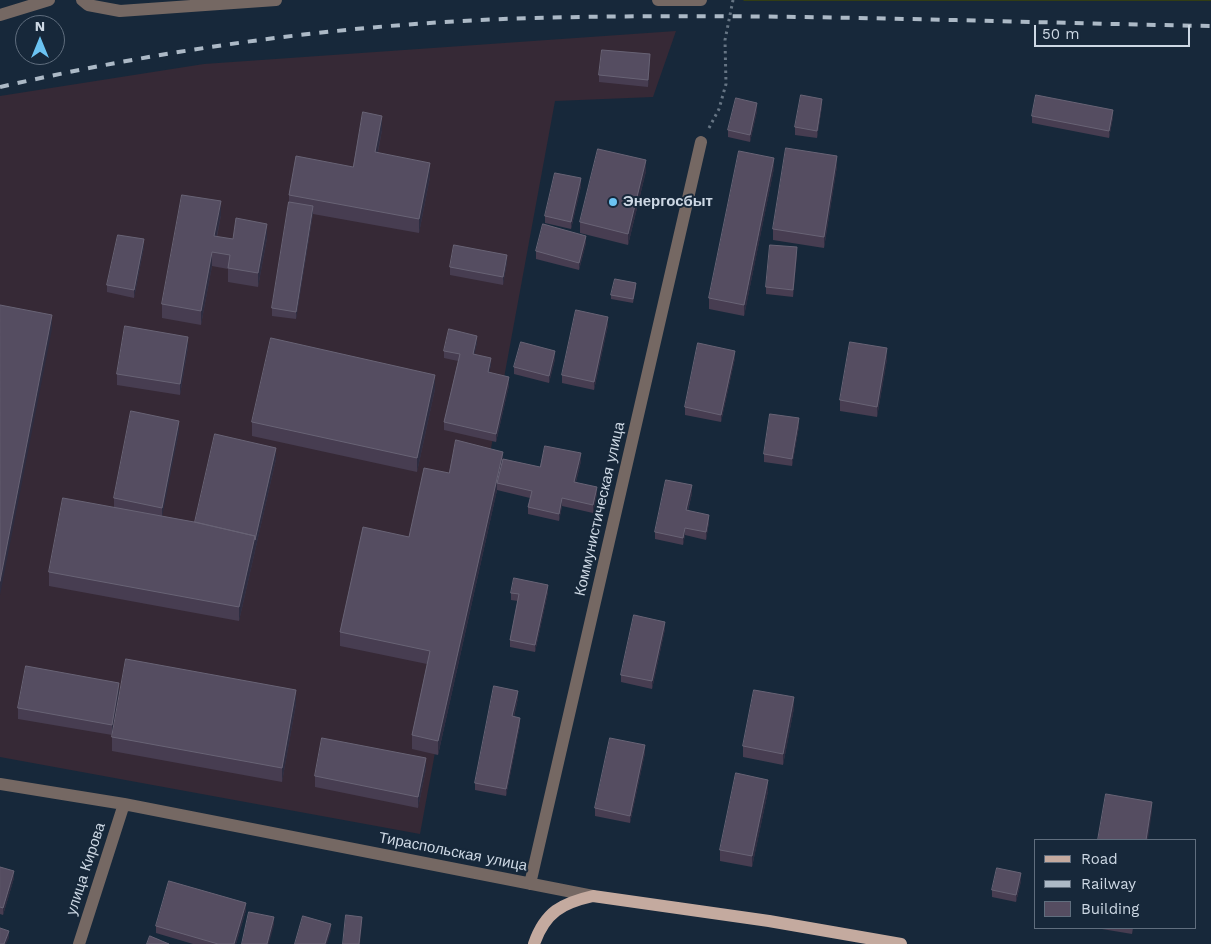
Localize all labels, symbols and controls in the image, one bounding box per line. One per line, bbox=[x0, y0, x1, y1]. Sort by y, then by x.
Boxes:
north arrow bbox=[15, 15, 65, 65]
scale bar bbox=[1036, 15, 1192, 47]
text: N bbox=[35, 18, 45, 34]
text: 50 m bbox=[1042, 25, 1079, 43]
place label: Энергосбыт bbox=[623, 193, 713, 211]
marker: Энергосбыт bbox=[607, 196, 619, 208]
street label: Коммунистическая улица bbox=[571, 420, 629, 598]
street label: улица Кирова bbox=[63, 820, 109, 918]
street label: Тираспольская улица bbox=[377, 829, 529, 875]
legend bbox=[1034, 839, 1196, 929]
text: Road bbox=[1081, 850, 1118, 868]
text: Railway bbox=[1081, 875, 1136, 893]
text: Building bbox=[1081, 900, 1139, 918]

